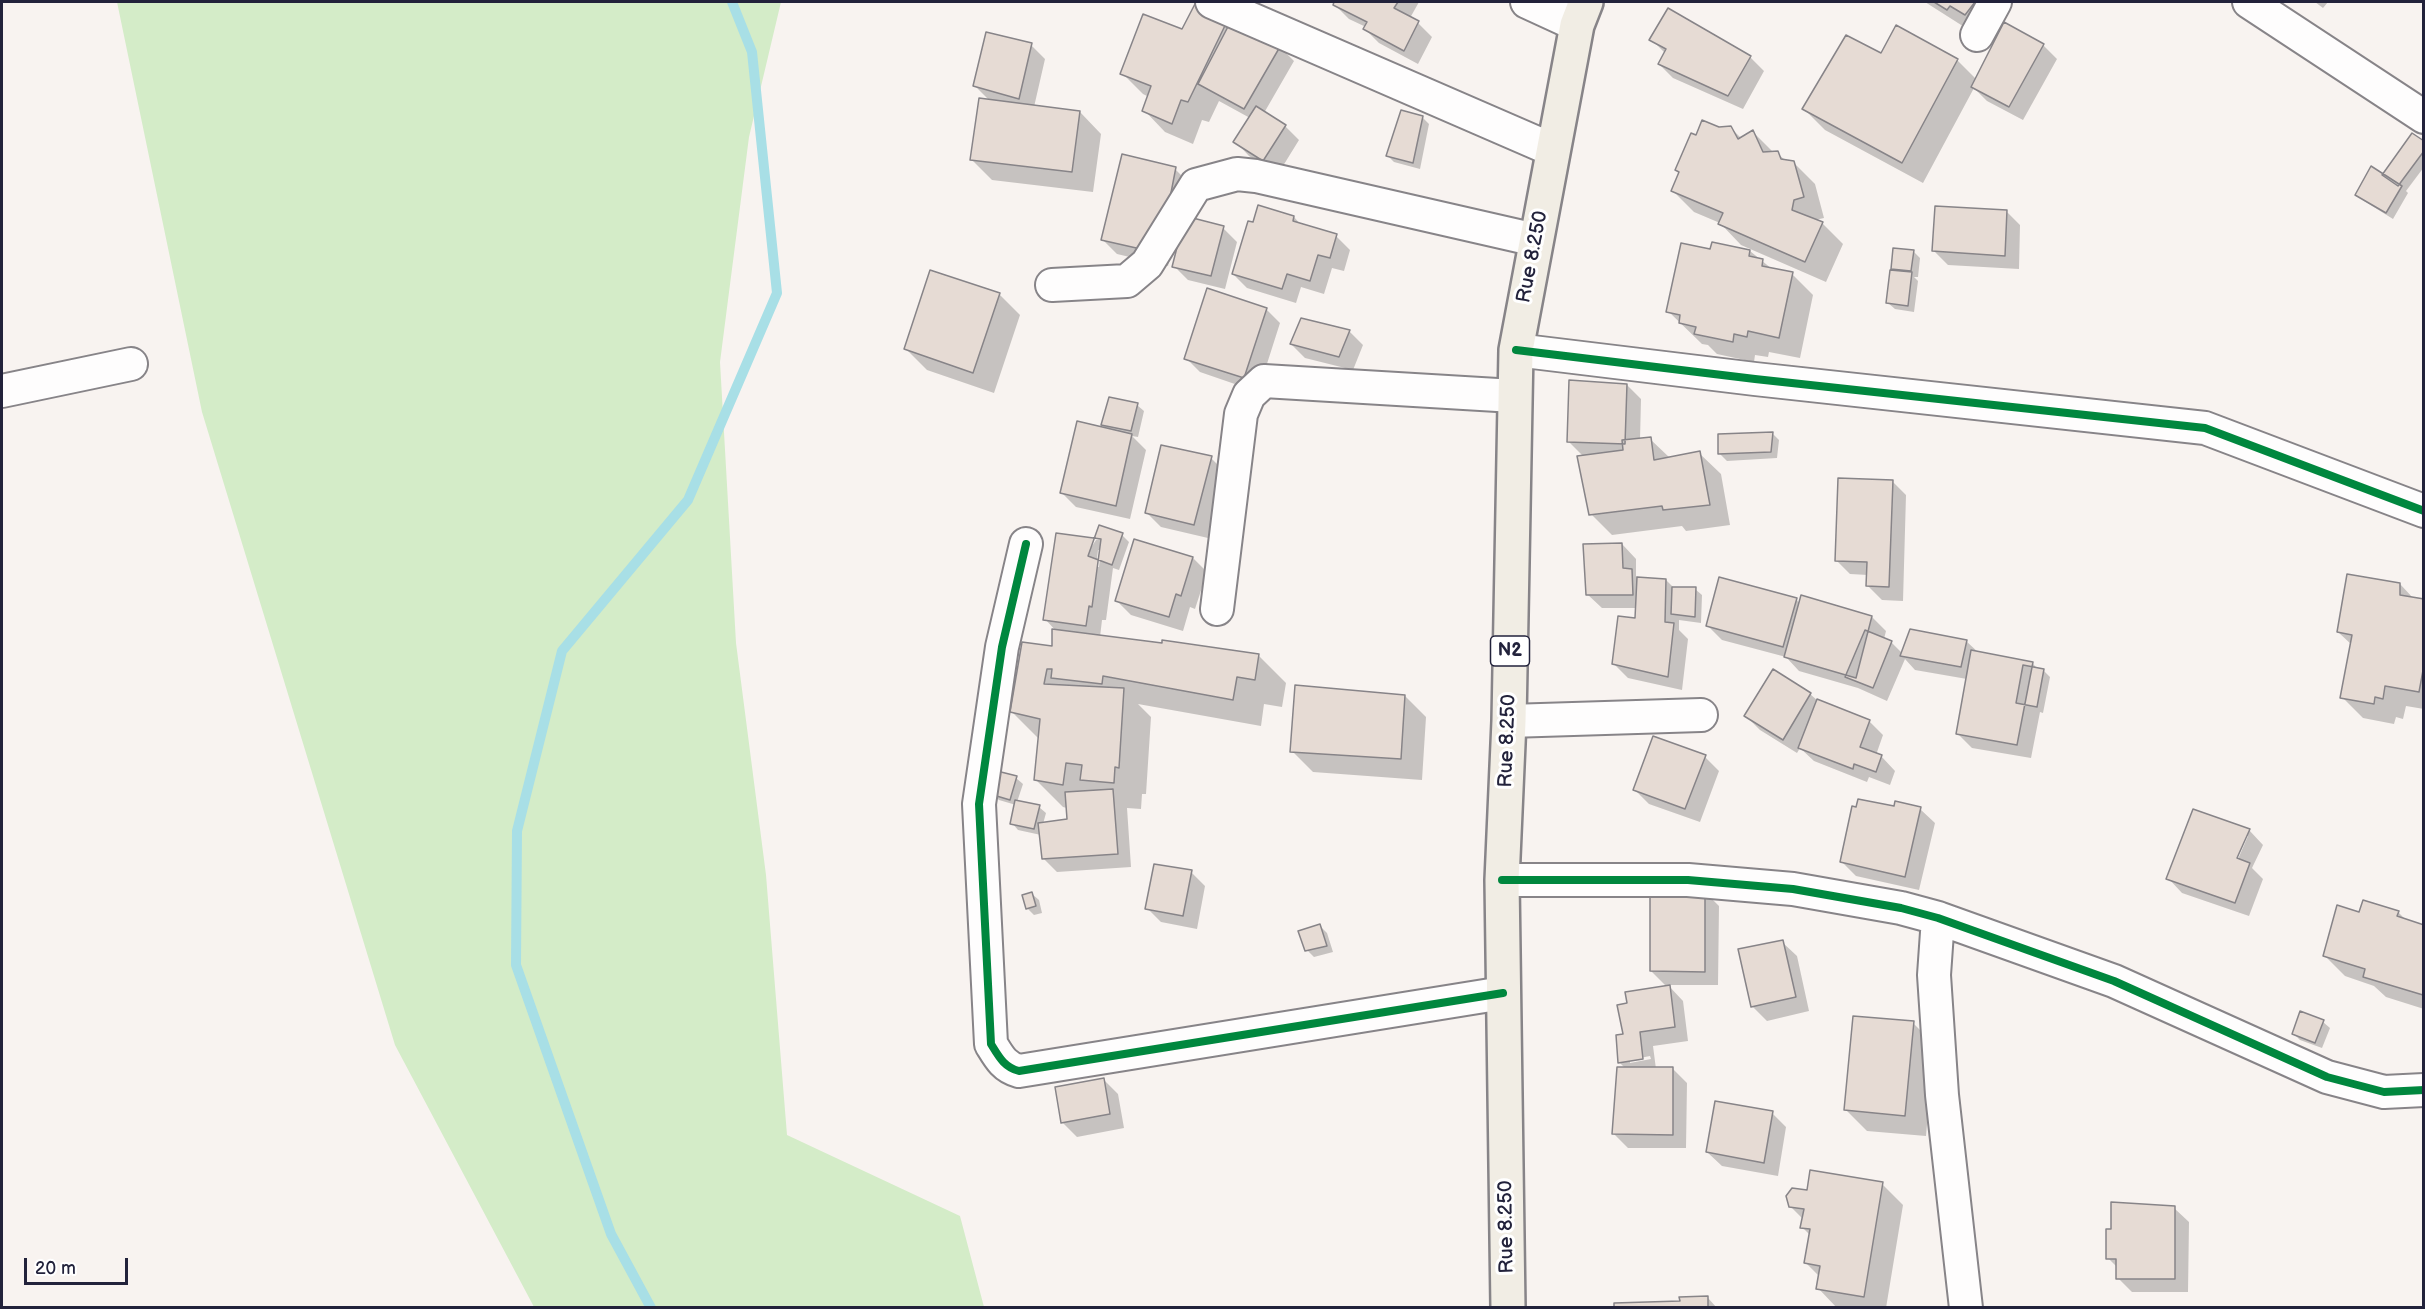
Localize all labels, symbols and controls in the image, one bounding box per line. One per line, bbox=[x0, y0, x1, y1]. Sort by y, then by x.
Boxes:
street label: Rue 8.250 bbox=[1512, 209, 1554, 305]
road number: N2 bbox=[1490, 636, 1530, 666]
street label: Rue 8.250 bbox=[1494, 694, 1522, 788]
street label: Rue 8.250 bbox=[1494, 1180, 1520, 1274]
scale bar bbox=[27, 1246, 130, 1284]
text: 20 m bbox=[35, 1258, 76, 1279]

